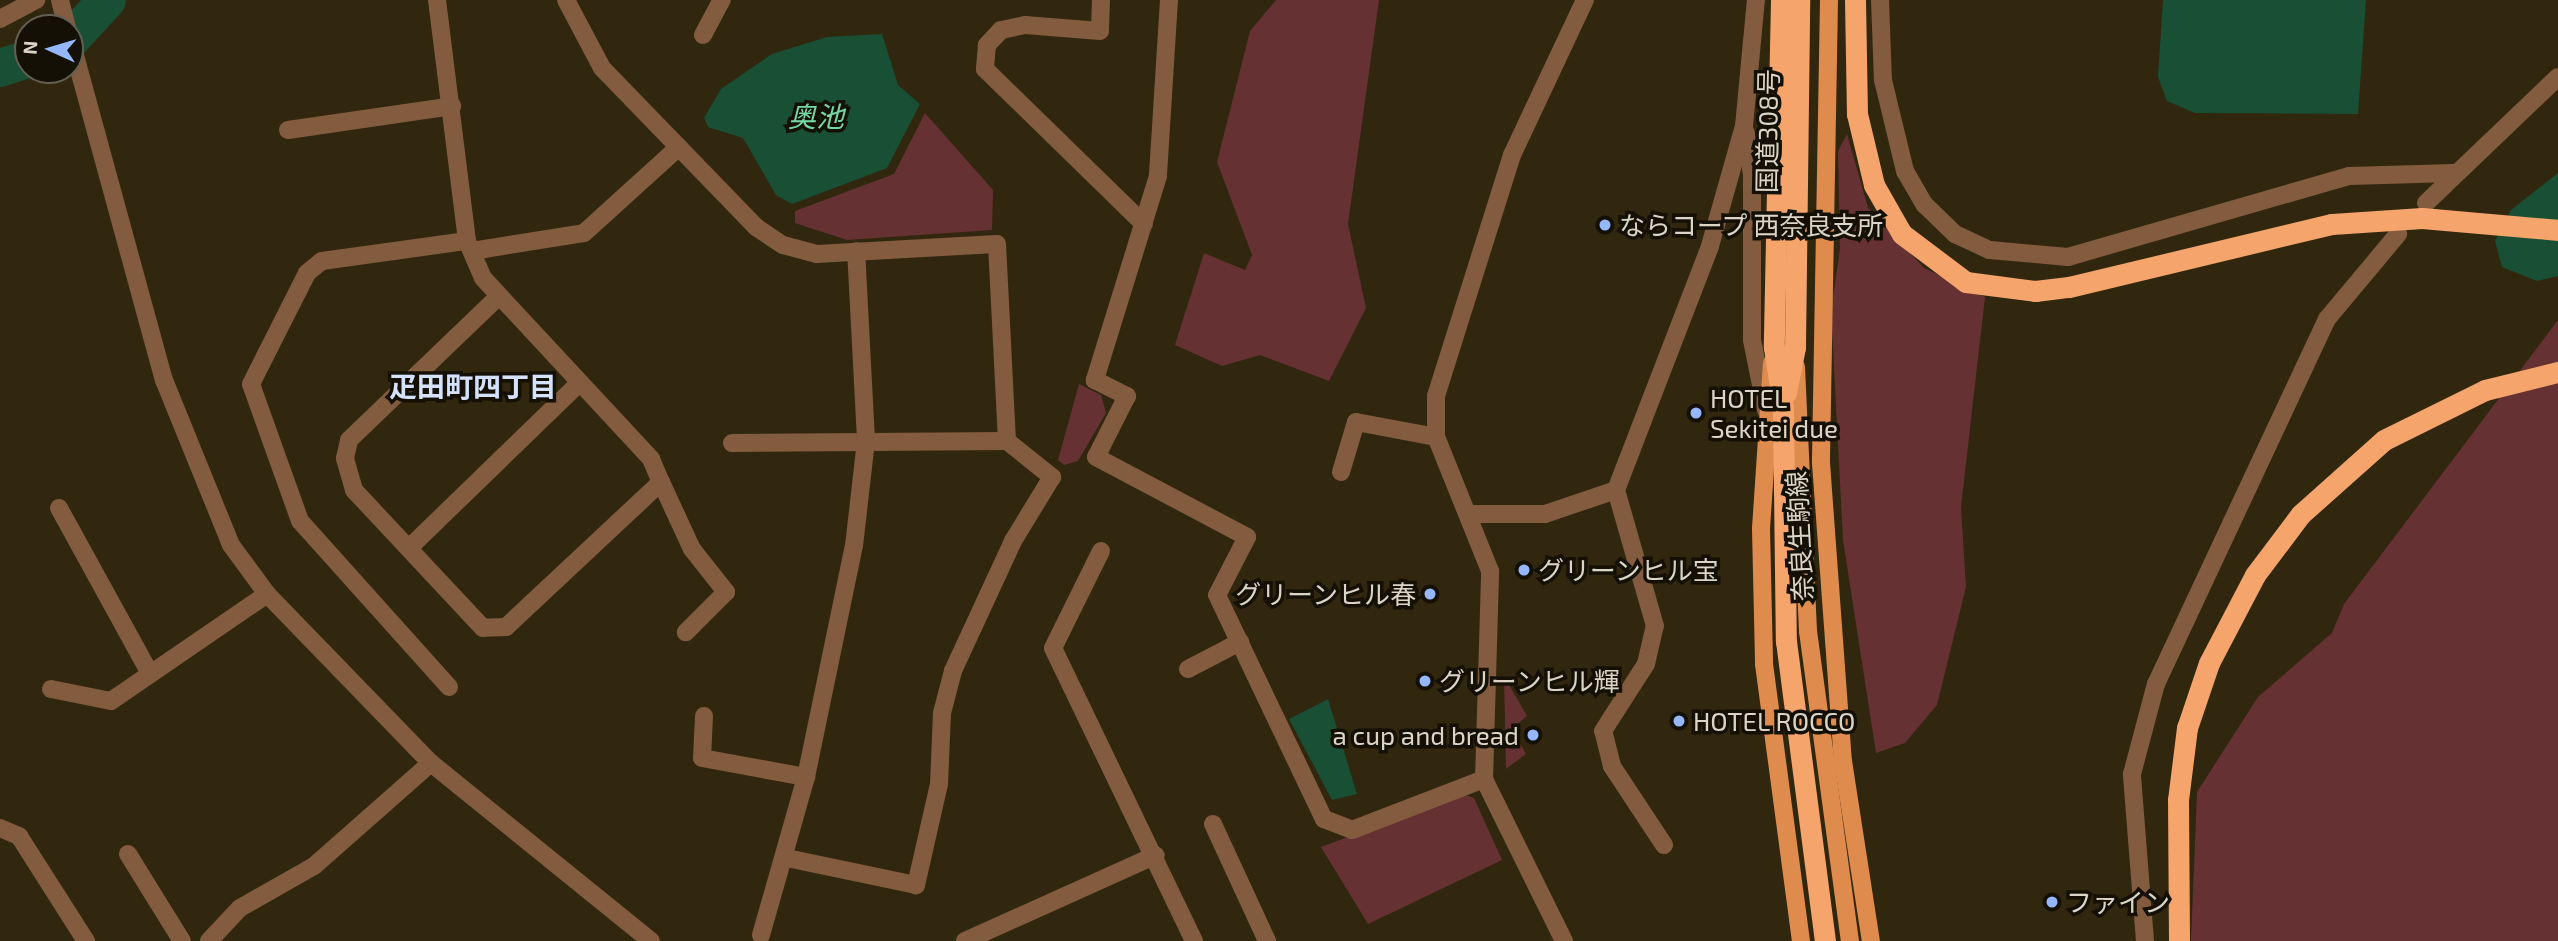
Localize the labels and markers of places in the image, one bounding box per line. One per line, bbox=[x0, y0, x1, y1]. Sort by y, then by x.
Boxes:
place label: ならコープ 西奈良支所 bbox=[1619, 209, 1885, 241]
marker: ならコープ 西奈良支所 bbox=[1597, 217, 1613, 233]
place label: HOTEL Sekitei due bbox=[1710, 382, 1838, 444]
marker: HOTEL Sekitei due bbox=[1688, 405, 1704, 421]
place label: グリーンヒル宝 bbox=[1538, 554, 1720, 586]
marker: グリーンヒル宝 bbox=[1516, 562, 1532, 578]
place label: グリーンヒル春 bbox=[1234, 578, 1416, 610]
marker: グリーンヒル春 bbox=[1422, 586, 1438, 602]
place label: グリーンヒル輝 bbox=[1439, 665, 1621, 697]
marker: グリーンヒル輝 bbox=[1417, 673, 1433, 689]
place label: HOTEL ROCCO bbox=[1693, 705, 1856, 737]
marker: HOTEL ROCCO bbox=[1671, 713, 1687, 729]
place label: a cup and bread bbox=[1332, 719, 1519, 751]
marker: a cup and bread bbox=[1525, 727, 1541, 743]
place label: ファイン bbox=[2066, 886, 2170, 918]
marker: ファイン bbox=[2044, 894, 2060, 910]

